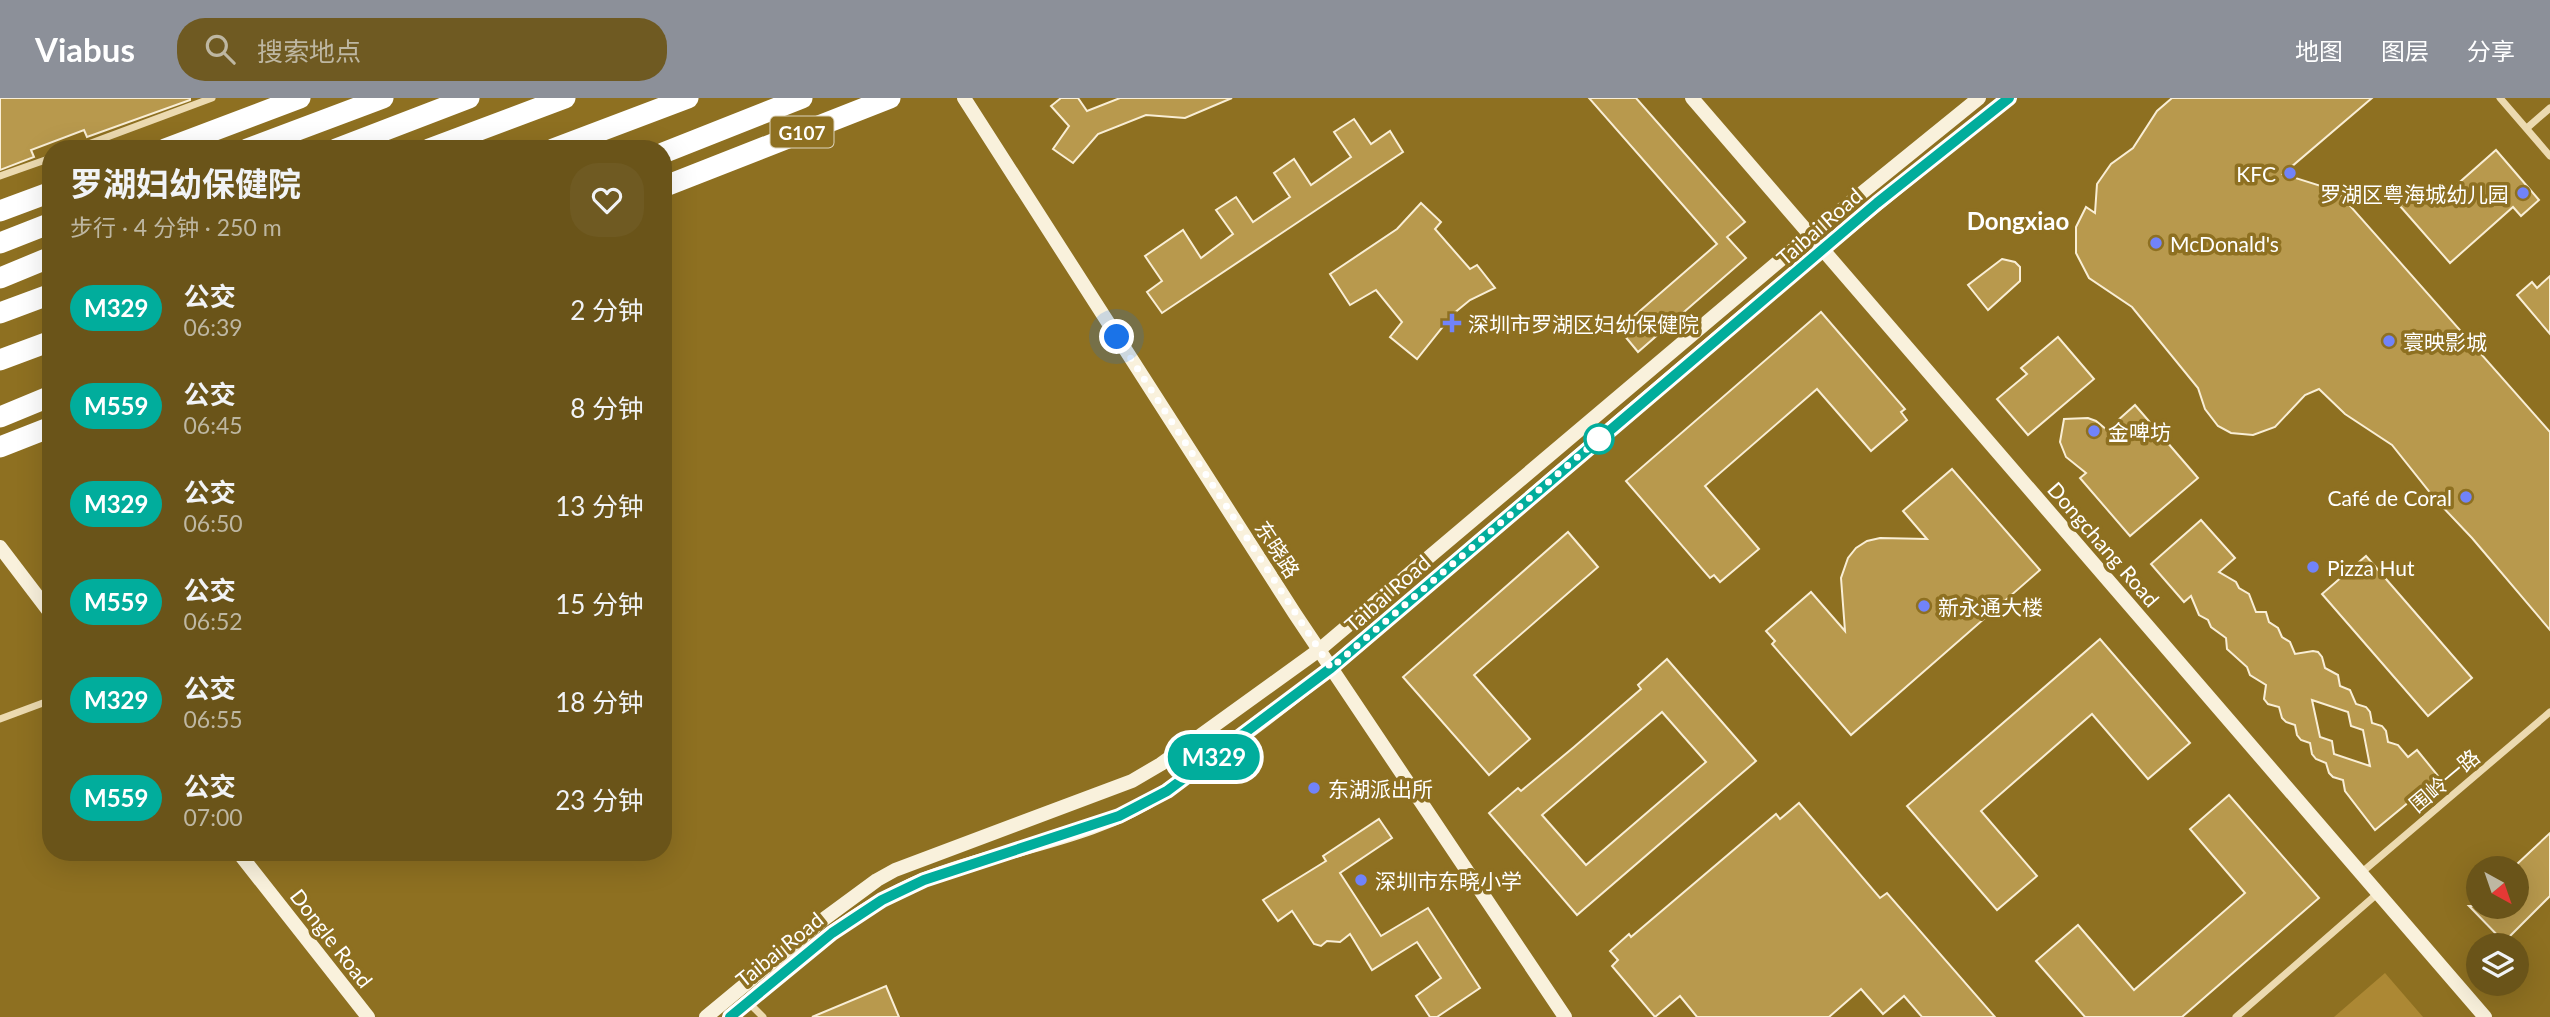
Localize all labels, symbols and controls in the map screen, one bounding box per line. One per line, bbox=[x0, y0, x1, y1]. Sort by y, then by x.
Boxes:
search box bbox=[177, 18, 667, 81]
text: Viabus bbox=[35, 29, 135, 69]
icon: search bbox=[201, 30, 239, 68]
text: 搜索地点 bbox=[257, 35, 361, 67]
text: 地图 bbox=[2295, 36, 2343, 65]
text: 图层 bbox=[2381, 36, 2429, 65]
text: 分享 bbox=[2467, 36, 2515, 65]
road number: G107 bbox=[770, 116, 834, 148]
place label: KFC bbox=[2236, 161, 2276, 186]
text: 罗湖妇幼保健院 bbox=[70, 163, 301, 203]
button: heart bbox=[570, 163, 644, 237]
marker: KFC bbox=[2282, 165, 2298, 181]
place label: 罗湖区粤海城幼儿园 bbox=[2320, 181, 2509, 206]
street label: Taibai Road bbox=[1771, 182, 1867, 270]
marker: 罗湖区粤海城幼儿园 bbox=[2515, 185, 2531, 201]
district label: Dongxiao bbox=[1967, 206, 2069, 235]
text: 步行 · 4 分钟 · 250 m bbox=[70, 213, 282, 241]
place label: McDonald's bbox=[2170, 231, 2279, 256]
marker: McDonald's bbox=[2148, 235, 2164, 251]
text: 公交 bbox=[183, 280, 235, 312]
text: M329 bbox=[84, 293, 148, 322]
text: 2 分钟 bbox=[570, 294, 644, 326]
place label: 深圳市罗湖区妇幼保健院 bbox=[1468, 311, 1699, 336]
text: 06:39 bbox=[183, 313, 243, 341]
marker: 深圳市罗湖区妇幼保健院 bbox=[1442, 313, 1462, 333]
your location bbox=[1099, 319, 1134, 354]
place label: 寰映影城 bbox=[2403, 329, 2487, 354]
marker: 寰映影城 bbox=[2381, 333, 2397, 349]
text: 公交 bbox=[183, 378, 235, 410]
text: M559 bbox=[84, 391, 148, 420]
text: 8 分钟 bbox=[570, 392, 644, 424]
text: 06:45 bbox=[183, 411, 243, 439]
place label: 金啤坊 bbox=[2108, 419, 2171, 444]
marker: 金啤坊 bbox=[2086, 423, 2102, 439]
unlabelled marker bbox=[1584, 424, 1614, 454]
text: 公交 bbox=[183, 476, 235, 508]
street label: Dongchang Road bbox=[2043, 477, 2165, 611]
place label: Café de Coral bbox=[2327, 485, 2452, 510]
text: M329 bbox=[84, 489, 148, 518]
marker: Café de Coral bbox=[2458, 489, 2474, 505]
text: 13 分钟 bbox=[555, 490, 644, 522]
text: 06:50 bbox=[183, 509, 243, 537]
street label: 东晓路 bbox=[1250, 516, 1306, 582]
street label: Taibai Road bbox=[1339, 549, 1435, 637]
place label: Pizza Hut bbox=[2327, 555, 2415, 580]
marker: Pizza Hut bbox=[2305, 559, 2321, 575]
text: 公交 bbox=[183, 574, 235, 606]
text: M559 bbox=[84, 587, 148, 616]
text: 15 分钟 bbox=[555, 588, 644, 620]
place label: 新永通大楼 bbox=[1938, 594, 2043, 619]
marker: 新永通大楼 bbox=[1916, 598, 1932, 614]
text: 06:52 bbox=[183, 607, 243, 635]
text: 公交 bbox=[183, 672, 235, 704]
text: M329 bbox=[84, 685, 148, 714]
text: 18 分钟 bbox=[555, 686, 644, 718]
text: 06:55 bbox=[183, 705, 243, 733]
line badge: M329 bbox=[1165, 734, 1263, 780]
text: M329 bbox=[1182, 742, 1246, 771]
street label: 围岭一路 bbox=[2404, 743, 2484, 817]
text: 公交 bbox=[183, 770, 235, 802]
place label: 东湖派出所 bbox=[1328, 776, 1433, 801]
marker: 东湖派出所 bbox=[1306, 780, 1322, 796]
text: M559 bbox=[84, 783, 148, 812]
text: 23 分钟 bbox=[555, 784, 644, 816]
text: 07:00 bbox=[183, 803, 243, 831]
north arrow bbox=[2466, 856, 2529, 919]
map controls bbox=[2466, 856, 2529, 996]
place label: 深圳市东晓小学 bbox=[1375, 868, 1522, 893]
marker: 深圳市东晓小学 bbox=[1353, 872, 1369, 888]
street label: Dongle Road bbox=[286, 884, 378, 992]
street label: Taibai Road bbox=[730, 906, 828, 992]
button: layers bbox=[2466, 933, 2529, 996]

